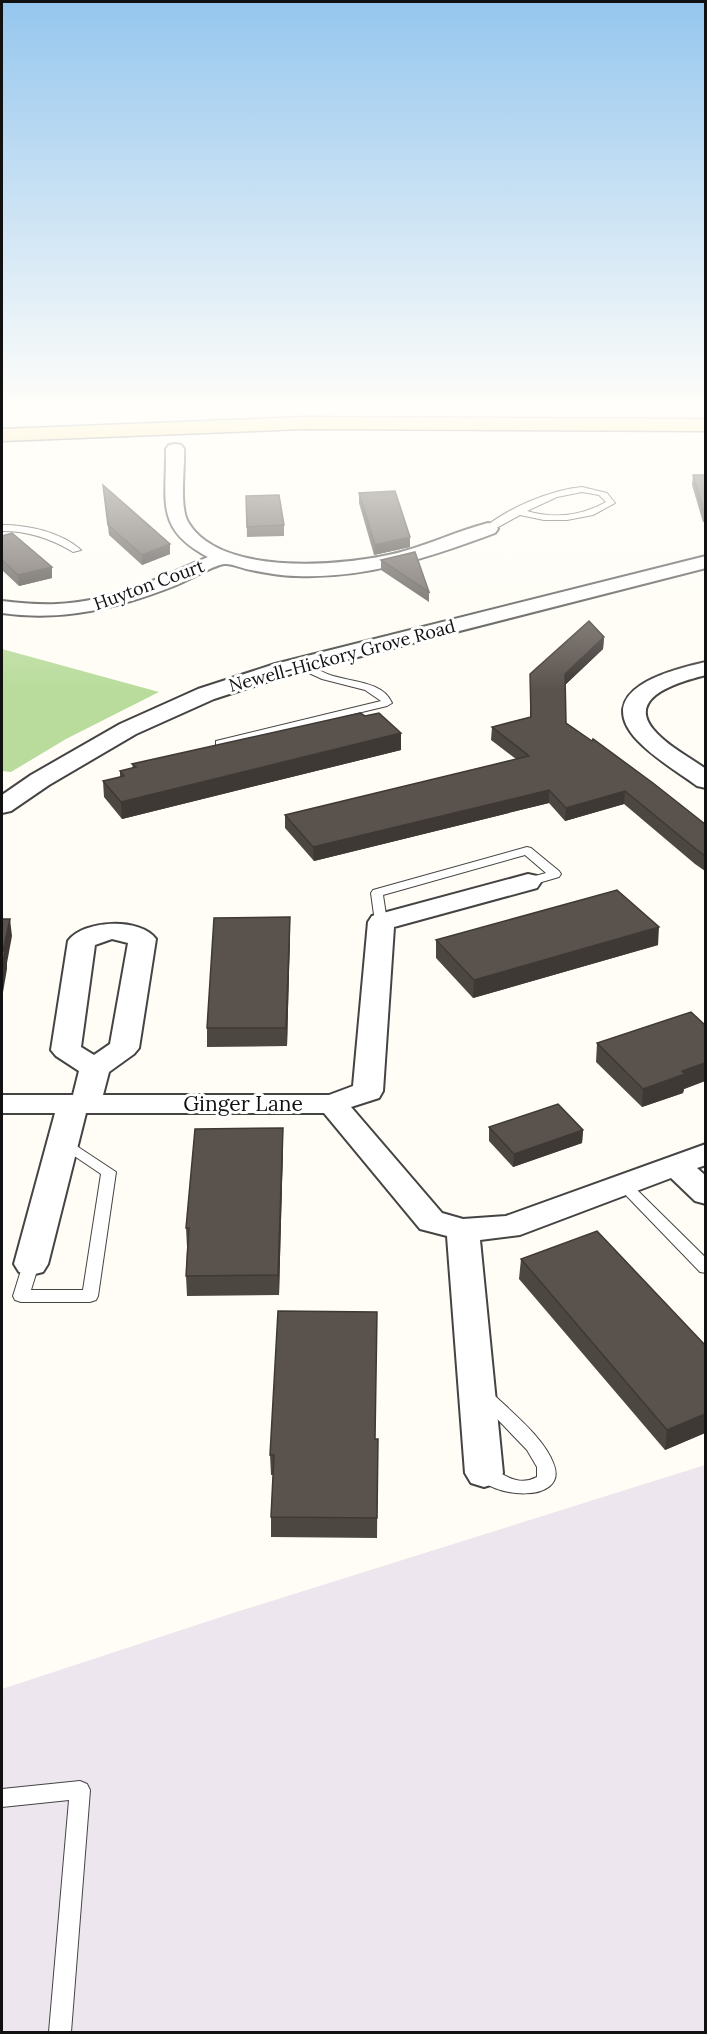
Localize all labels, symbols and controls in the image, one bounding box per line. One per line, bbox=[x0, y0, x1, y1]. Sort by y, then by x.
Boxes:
street label: Huyton Court bbox=[90, 554, 207, 615]
street label: Newell-Hickory Grove Road bbox=[226, 614, 458, 697]
street label: Ginger Lane bbox=[183, 1090, 303, 1117]

